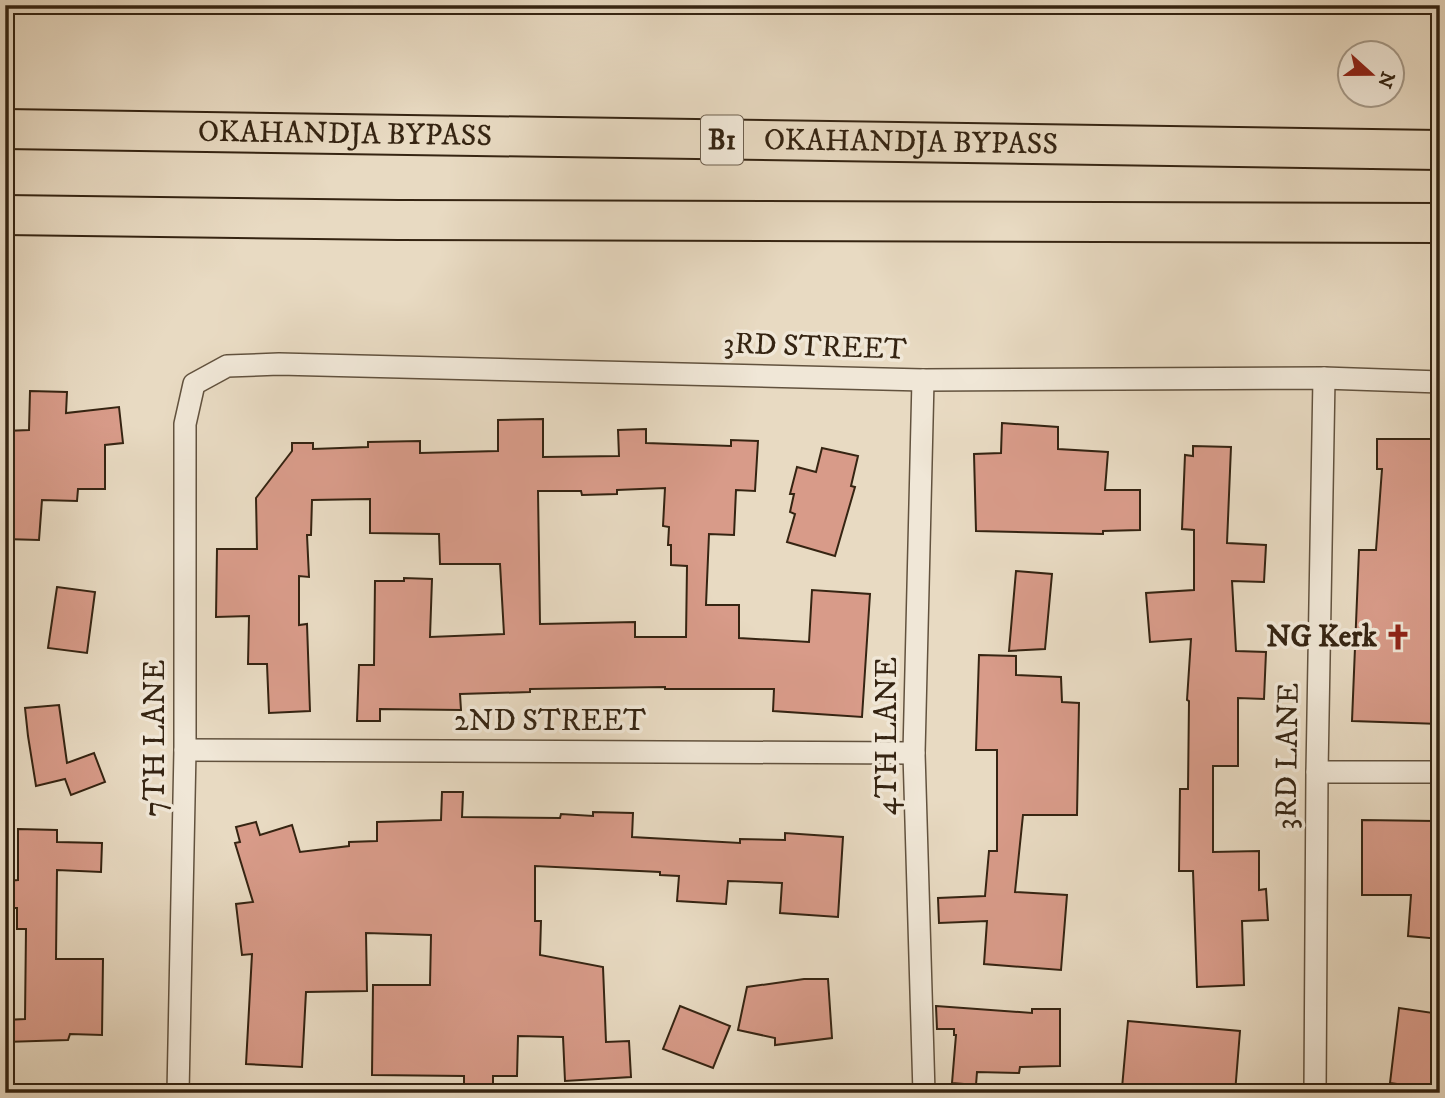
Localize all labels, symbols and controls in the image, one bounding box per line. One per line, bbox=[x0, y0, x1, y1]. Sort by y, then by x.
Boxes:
north arrow bbox=[1336, 38, 1406, 108]
text: N bbox=[1372, 68, 1399, 91]
street label: OKAHANDJA BYPASS bbox=[198, 113, 492, 155]
road number: B1 bbox=[701, 116, 743, 164]
street label: OKAHANDJA BYPASS bbox=[764, 122, 1058, 163]
street label: 3RD STREET bbox=[723, 325, 908, 369]
place label: NG Kerk bbox=[1266, 619, 1378, 656]
church icon: NG Kerk bbox=[1383, 622, 1413, 652]
street label: 4TH LANE bbox=[869, 657, 906, 815]
street label: 7TH LANE bbox=[137, 659, 174, 817]
street label: 3RD LANE bbox=[1268, 682, 1308, 830]
street label: 2ND STREET bbox=[454, 703, 646, 740]

